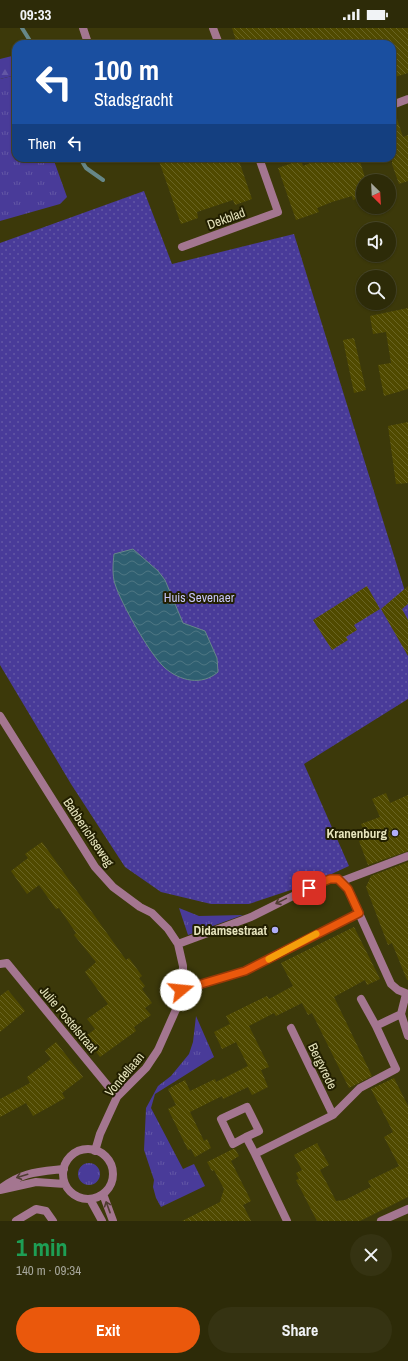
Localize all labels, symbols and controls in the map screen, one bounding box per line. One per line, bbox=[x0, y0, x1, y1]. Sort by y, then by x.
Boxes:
text: 09:33 bbox=[20, 4, 51, 25]
text: 100 m bbox=[94, 51, 159, 89]
icon: left bbox=[28, 56, 80, 108]
text: Stadsgracht bbox=[94, 87, 173, 112]
icon: left bbox=[64, 132, 86, 154]
text: Then bbox=[28, 133, 56, 154]
north arrow bbox=[356, 174, 396, 214]
map controls bbox=[356, 174, 396, 310]
street label: Dekblad bbox=[205, 204, 248, 233]
button: sound bbox=[356, 222, 396, 262]
button: search bbox=[356, 270, 396, 310]
park label: Huis Sevenaer bbox=[164, 589, 235, 606]
street label: Babberichseweg bbox=[59, 795, 118, 870]
place label: Kranenburg bbox=[327, 825, 387, 842]
marker: Kranenburg bbox=[390, 828, 400, 838]
pin bbox=[292, 871, 326, 905]
icon: arrive bbox=[298, 877, 320, 899]
one-way arrow bbox=[276, 898, 288, 905]
place label: Didamsestraat bbox=[194, 922, 267, 939]
marker: Didamsestraat bbox=[270, 925, 280, 935]
position arrow bbox=[160, 969, 202, 1011]
street label: Julie Postelstraat bbox=[36, 983, 101, 1056]
street label: Bergvrede bbox=[304, 1040, 341, 1092]
street label: Vondellaan bbox=[101, 1049, 148, 1100]
one-way arrow bbox=[15, 1173, 28, 1180]
one-way arrow bbox=[104, 1201, 111, 1214]
text: 1 min bbox=[16, 1231, 67, 1263]
button: close bbox=[350, 1234, 392, 1276]
text: 140 m · 09:34 bbox=[16, 1262, 81, 1279]
button: Exit bbox=[16, 1307, 200, 1353]
button: Share bbox=[208, 1307, 392, 1353]

